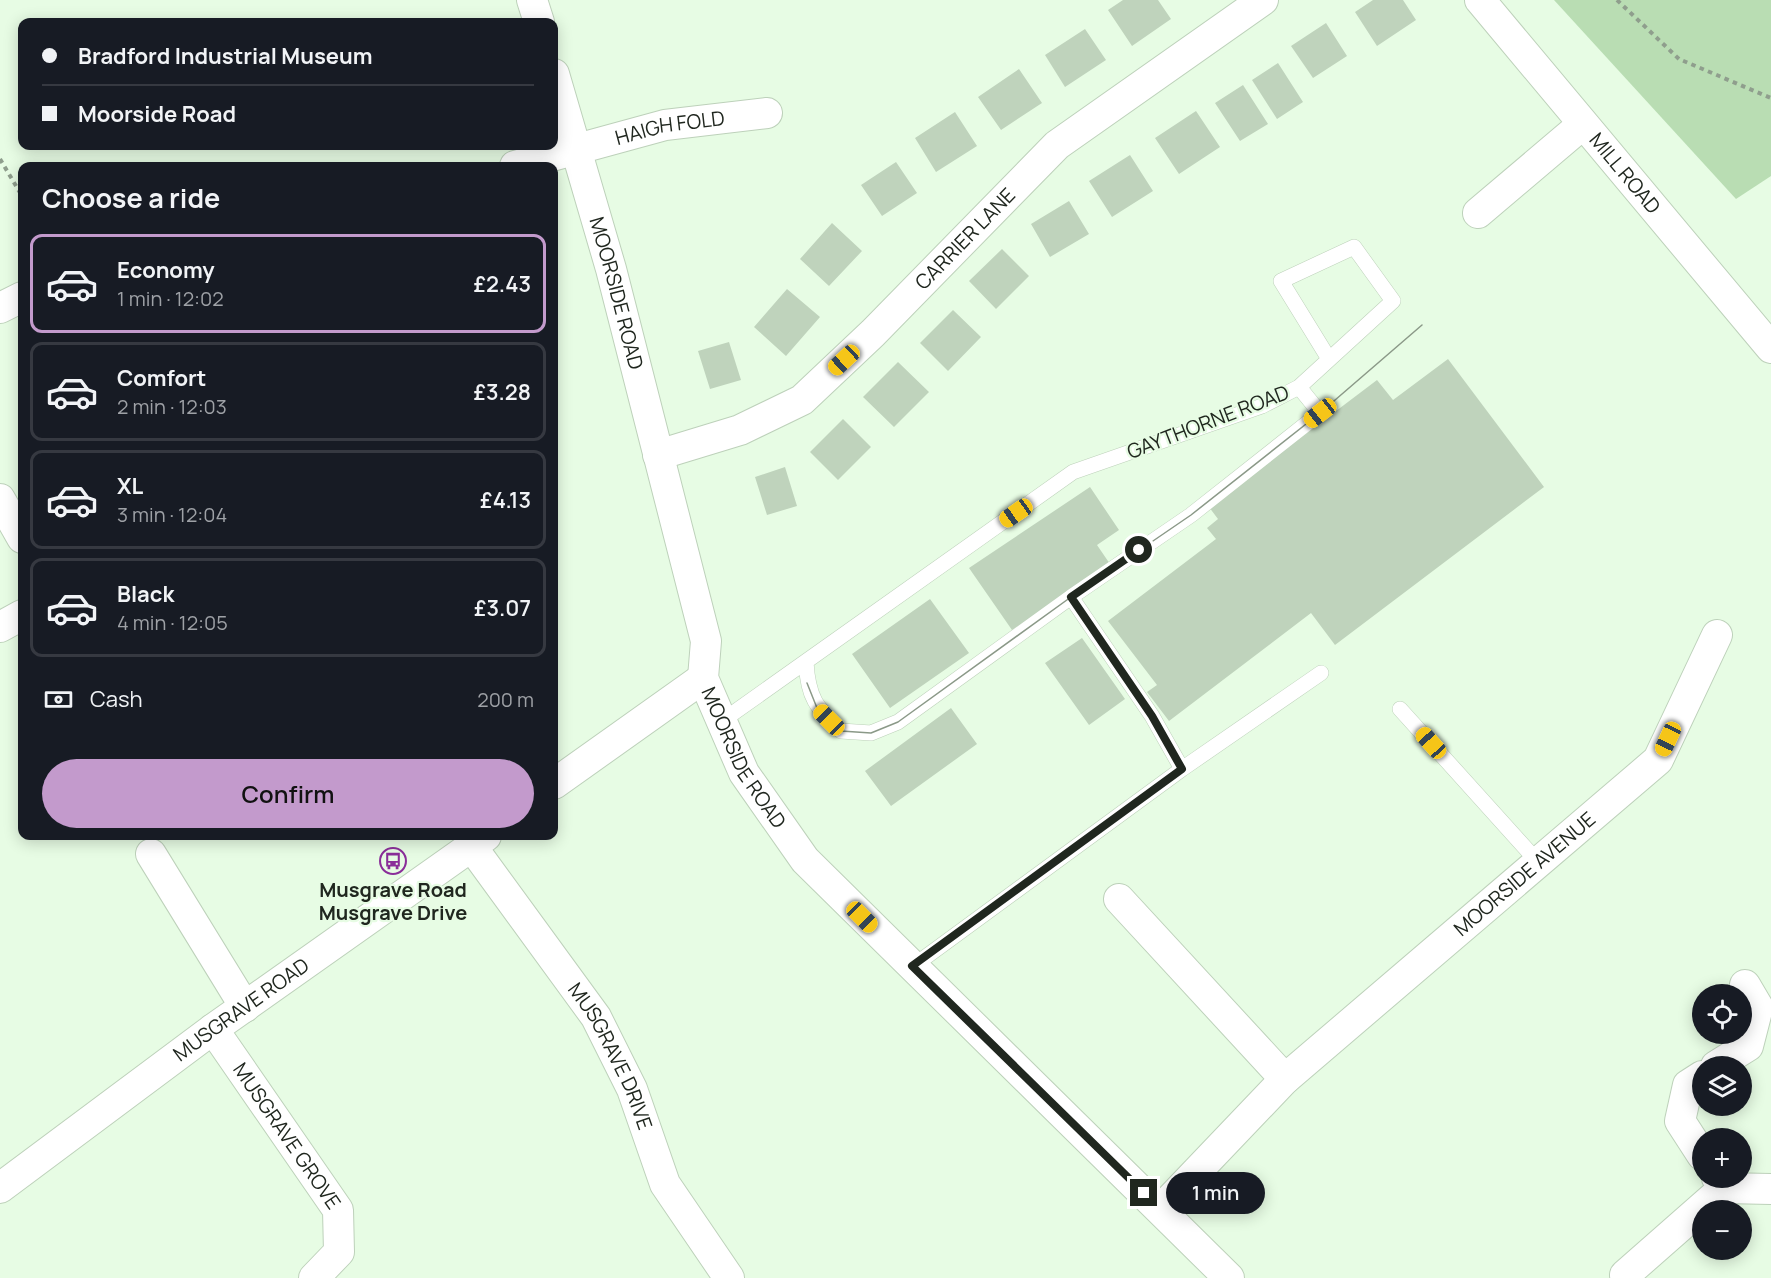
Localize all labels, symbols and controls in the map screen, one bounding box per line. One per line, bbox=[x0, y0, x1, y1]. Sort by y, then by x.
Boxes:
text: Bradford Industrial Museum bbox=[78, 41, 373, 71]
text: Moorside Road bbox=[78, 99, 236, 129]
street label: HAIGH FOLD bbox=[612, 104, 726, 151]
street label: MILL ROAD bbox=[1584, 127, 1667, 219]
text: Choose a ride bbox=[42, 179, 220, 216]
street label: CARRIER LANE bbox=[909, 182, 1021, 295]
street label: MOORSIDE ROAD bbox=[583, 214, 650, 372]
text: Economy bbox=[117, 255, 215, 285]
icon: car bbox=[45, 257, 99, 311]
text: £2.43 bbox=[473, 269, 531, 299]
text: 1 min · 12:02 bbox=[117, 285, 224, 312]
car bbox=[825, 341, 863, 379]
text: Comfort bbox=[117, 363, 206, 393]
icon: car bbox=[45, 365, 99, 419]
text: £3.28 bbox=[473, 377, 531, 407]
street label: GAYTHORNE ROAD bbox=[1123, 378, 1293, 465]
text: 2 min · 12:03 bbox=[117, 393, 227, 420]
car bbox=[1300, 395, 1340, 431]
text: XL bbox=[117, 471, 143, 501]
icon: car bbox=[45, 473, 99, 527]
text: £4.13 bbox=[480, 485, 531, 515]
car bbox=[996, 495, 1036, 531]
text: 3 min · 12:04 bbox=[117, 501, 227, 528]
route start bbox=[1125, 536, 1152, 563]
text: Black bbox=[117, 579, 174, 609]
icon: car bbox=[45, 581, 99, 635]
text: £3.07 bbox=[474, 593, 531, 623]
text: 4 min · 12:05 bbox=[117, 609, 228, 636]
icon: cash bbox=[42, 683, 75, 716]
street label: MOORSIDE ROAD bbox=[696, 683, 793, 834]
text: Cash bbox=[90, 684, 143, 714]
text: 200 m bbox=[477, 686, 534, 713]
car bbox=[810, 701, 848, 739]
car bbox=[1652, 719, 1684, 759]
car bbox=[1412, 724, 1450, 762]
button: Confirm bbox=[42, 759, 534, 828]
street label: MOORSIDE AVENUE bbox=[1448, 805, 1601, 942]
bus stop icon: Musgrave Road Musgrave Drive bbox=[378, 846, 408, 876]
place label: Musgrave Road Musgrave Drive bbox=[319, 876, 467, 926]
car bbox=[843, 898, 881, 936]
street label: MUSGRAVE ROAD bbox=[168, 951, 314, 1067]
street label: MUSGRAVE DRIVE bbox=[562, 977, 659, 1133]
map controls bbox=[1692, 984, 1752, 1260]
button: locate bbox=[1692, 984, 1752, 1044]
button: layers bbox=[1692, 1056, 1752, 1116]
street label: MUSGRAVE GROVE bbox=[227, 1057, 347, 1214]
button: + bbox=[1692, 1128, 1752, 1188]
callout: 1 min bbox=[1165, 1172, 1264, 1214]
route end bbox=[1130, 1179, 1157, 1206]
text: 1 min bbox=[1192, 1179, 1239, 1206]
button: − bbox=[1692, 1200, 1752, 1260]

